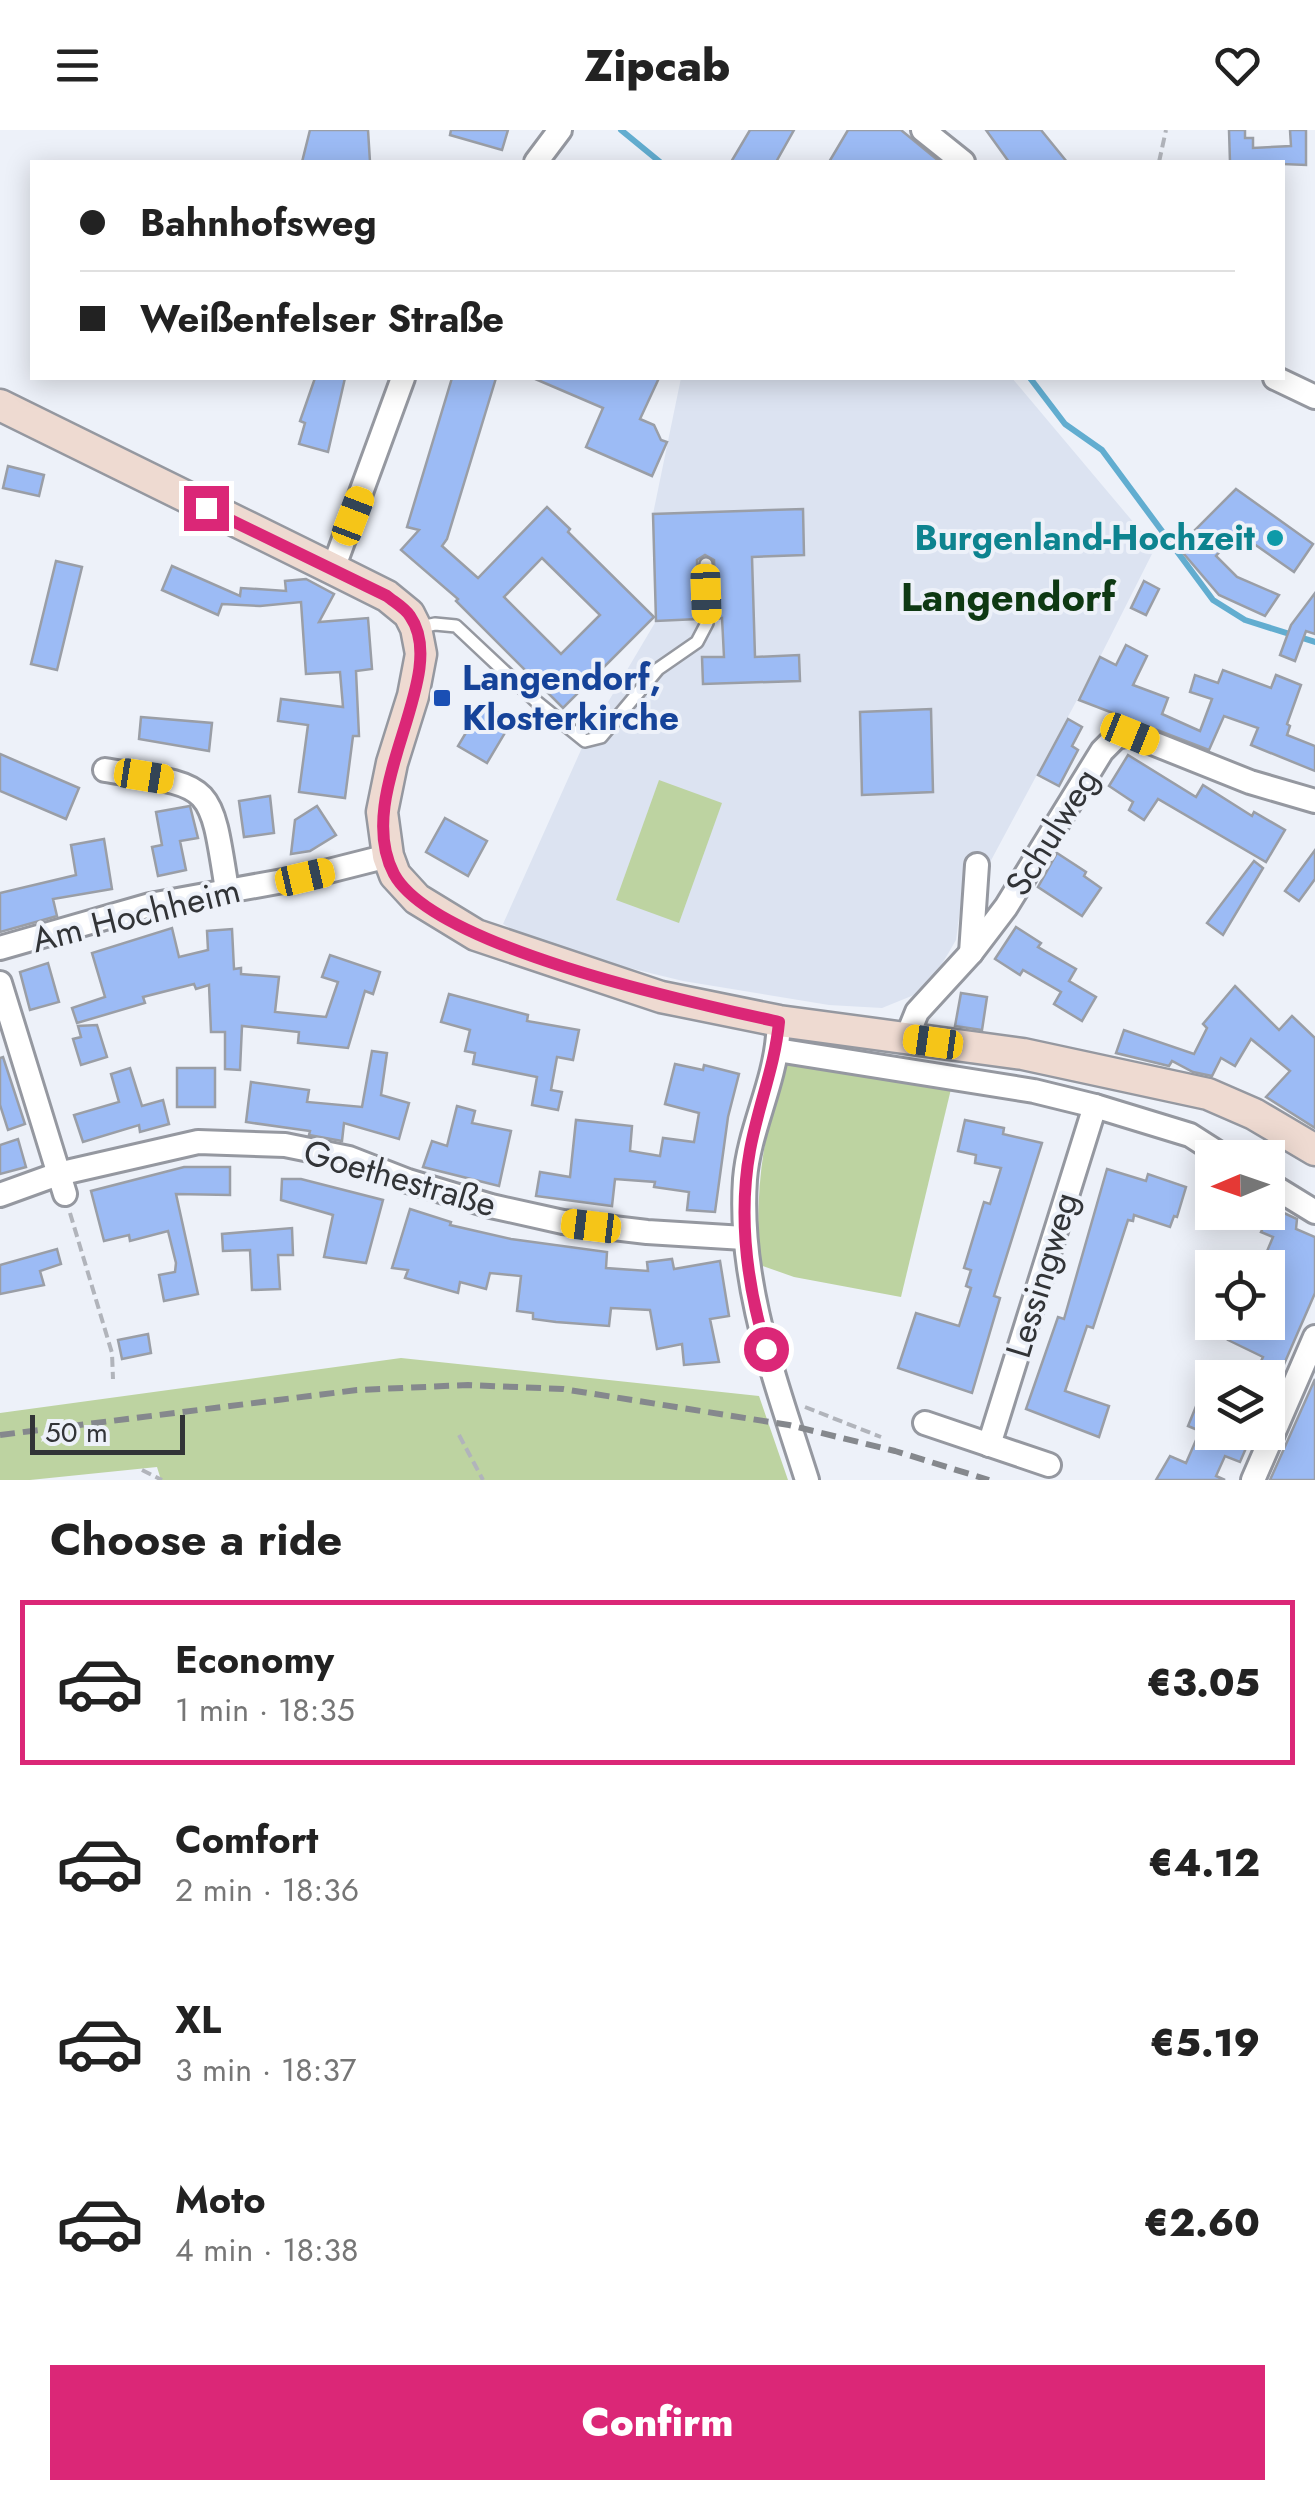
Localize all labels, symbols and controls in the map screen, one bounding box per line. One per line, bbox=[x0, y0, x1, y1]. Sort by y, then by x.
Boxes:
text: Zipcab bbox=[585, 33, 730, 98]
icon: menu bbox=[50, 38, 105, 93]
icon: heart bbox=[1210, 38, 1265, 93]
text: Bahnhofsweg bbox=[140, 195, 377, 250]
text: Weißenfelser Straße bbox=[140, 291, 504, 346]
car bbox=[328, 483, 378, 549]
route end bbox=[184, 486, 229, 531]
place label: Burgenland-Hochzeit bbox=[914, 513, 1255, 563]
marker: Burgenland-Hochzeit bbox=[1264, 527, 1286, 549]
car bbox=[690, 563, 722, 625]
district label: Langendorf bbox=[901, 568, 1117, 626]
place label: Langendorf, Klosterkirche bbox=[462, 653, 679, 743]
marker: Langendorf, Klosterkirche bbox=[431, 687, 453, 709]
car bbox=[1097, 709, 1163, 759]
car bbox=[112, 756, 176, 796]
street label: Schulweg bbox=[993, 759, 1111, 905]
car bbox=[272, 856, 338, 898]
street label: Am Hochheim bbox=[27, 865, 245, 965]
car bbox=[901, 1023, 965, 1061]
street label: Goethestraße bbox=[298, 1127, 502, 1229]
north arrow bbox=[1195, 1140, 1285, 1230]
map controls bbox=[1195, 1140, 1285, 1450]
street label: Lessingweg bbox=[993, 1186, 1091, 1364]
car bbox=[559, 1207, 623, 1245]
button: locate bbox=[1195, 1250, 1285, 1340]
route start bbox=[744, 1327, 789, 1372]
button: layers bbox=[1195, 1360, 1285, 1450]
scale bar bbox=[30, 1410, 185, 1454]
text: 50 m bbox=[45, 1412, 108, 1453]
text: Choose a ride bbox=[50, 1507, 342, 1572]
text: Economy bbox=[175, 1632, 334, 1687]
icon: car bbox=[55, 1638, 145, 1728]
text: €3.05 bbox=[1147, 1655, 1260, 1710]
text: 1 min · 18:35 bbox=[175, 1687, 355, 1733]
text: Comfort bbox=[175, 1812, 318, 1867]
icon: car bbox=[55, 1818, 145, 1908]
text: €4.12 bbox=[1148, 1835, 1260, 1890]
text: 2 min · 18:36 bbox=[175, 1867, 359, 1913]
text: XL bbox=[175, 1992, 221, 2047]
icon: car bbox=[55, 1998, 145, 2088]
text: €5.19 bbox=[1150, 2015, 1260, 2070]
text: 3 min · 18:37 bbox=[175, 2047, 356, 2093]
text: Moto bbox=[175, 2172, 266, 2227]
icon: car bbox=[55, 2178, 145, 2268]
text: €2.60 bbox=[1143, 2195, 1260, 2250]
text: 4 min · 18:38 bbox=[175, 2227, 359, 2273]
button: Confirm bbox=[50, 2365, 1265, 2480]

